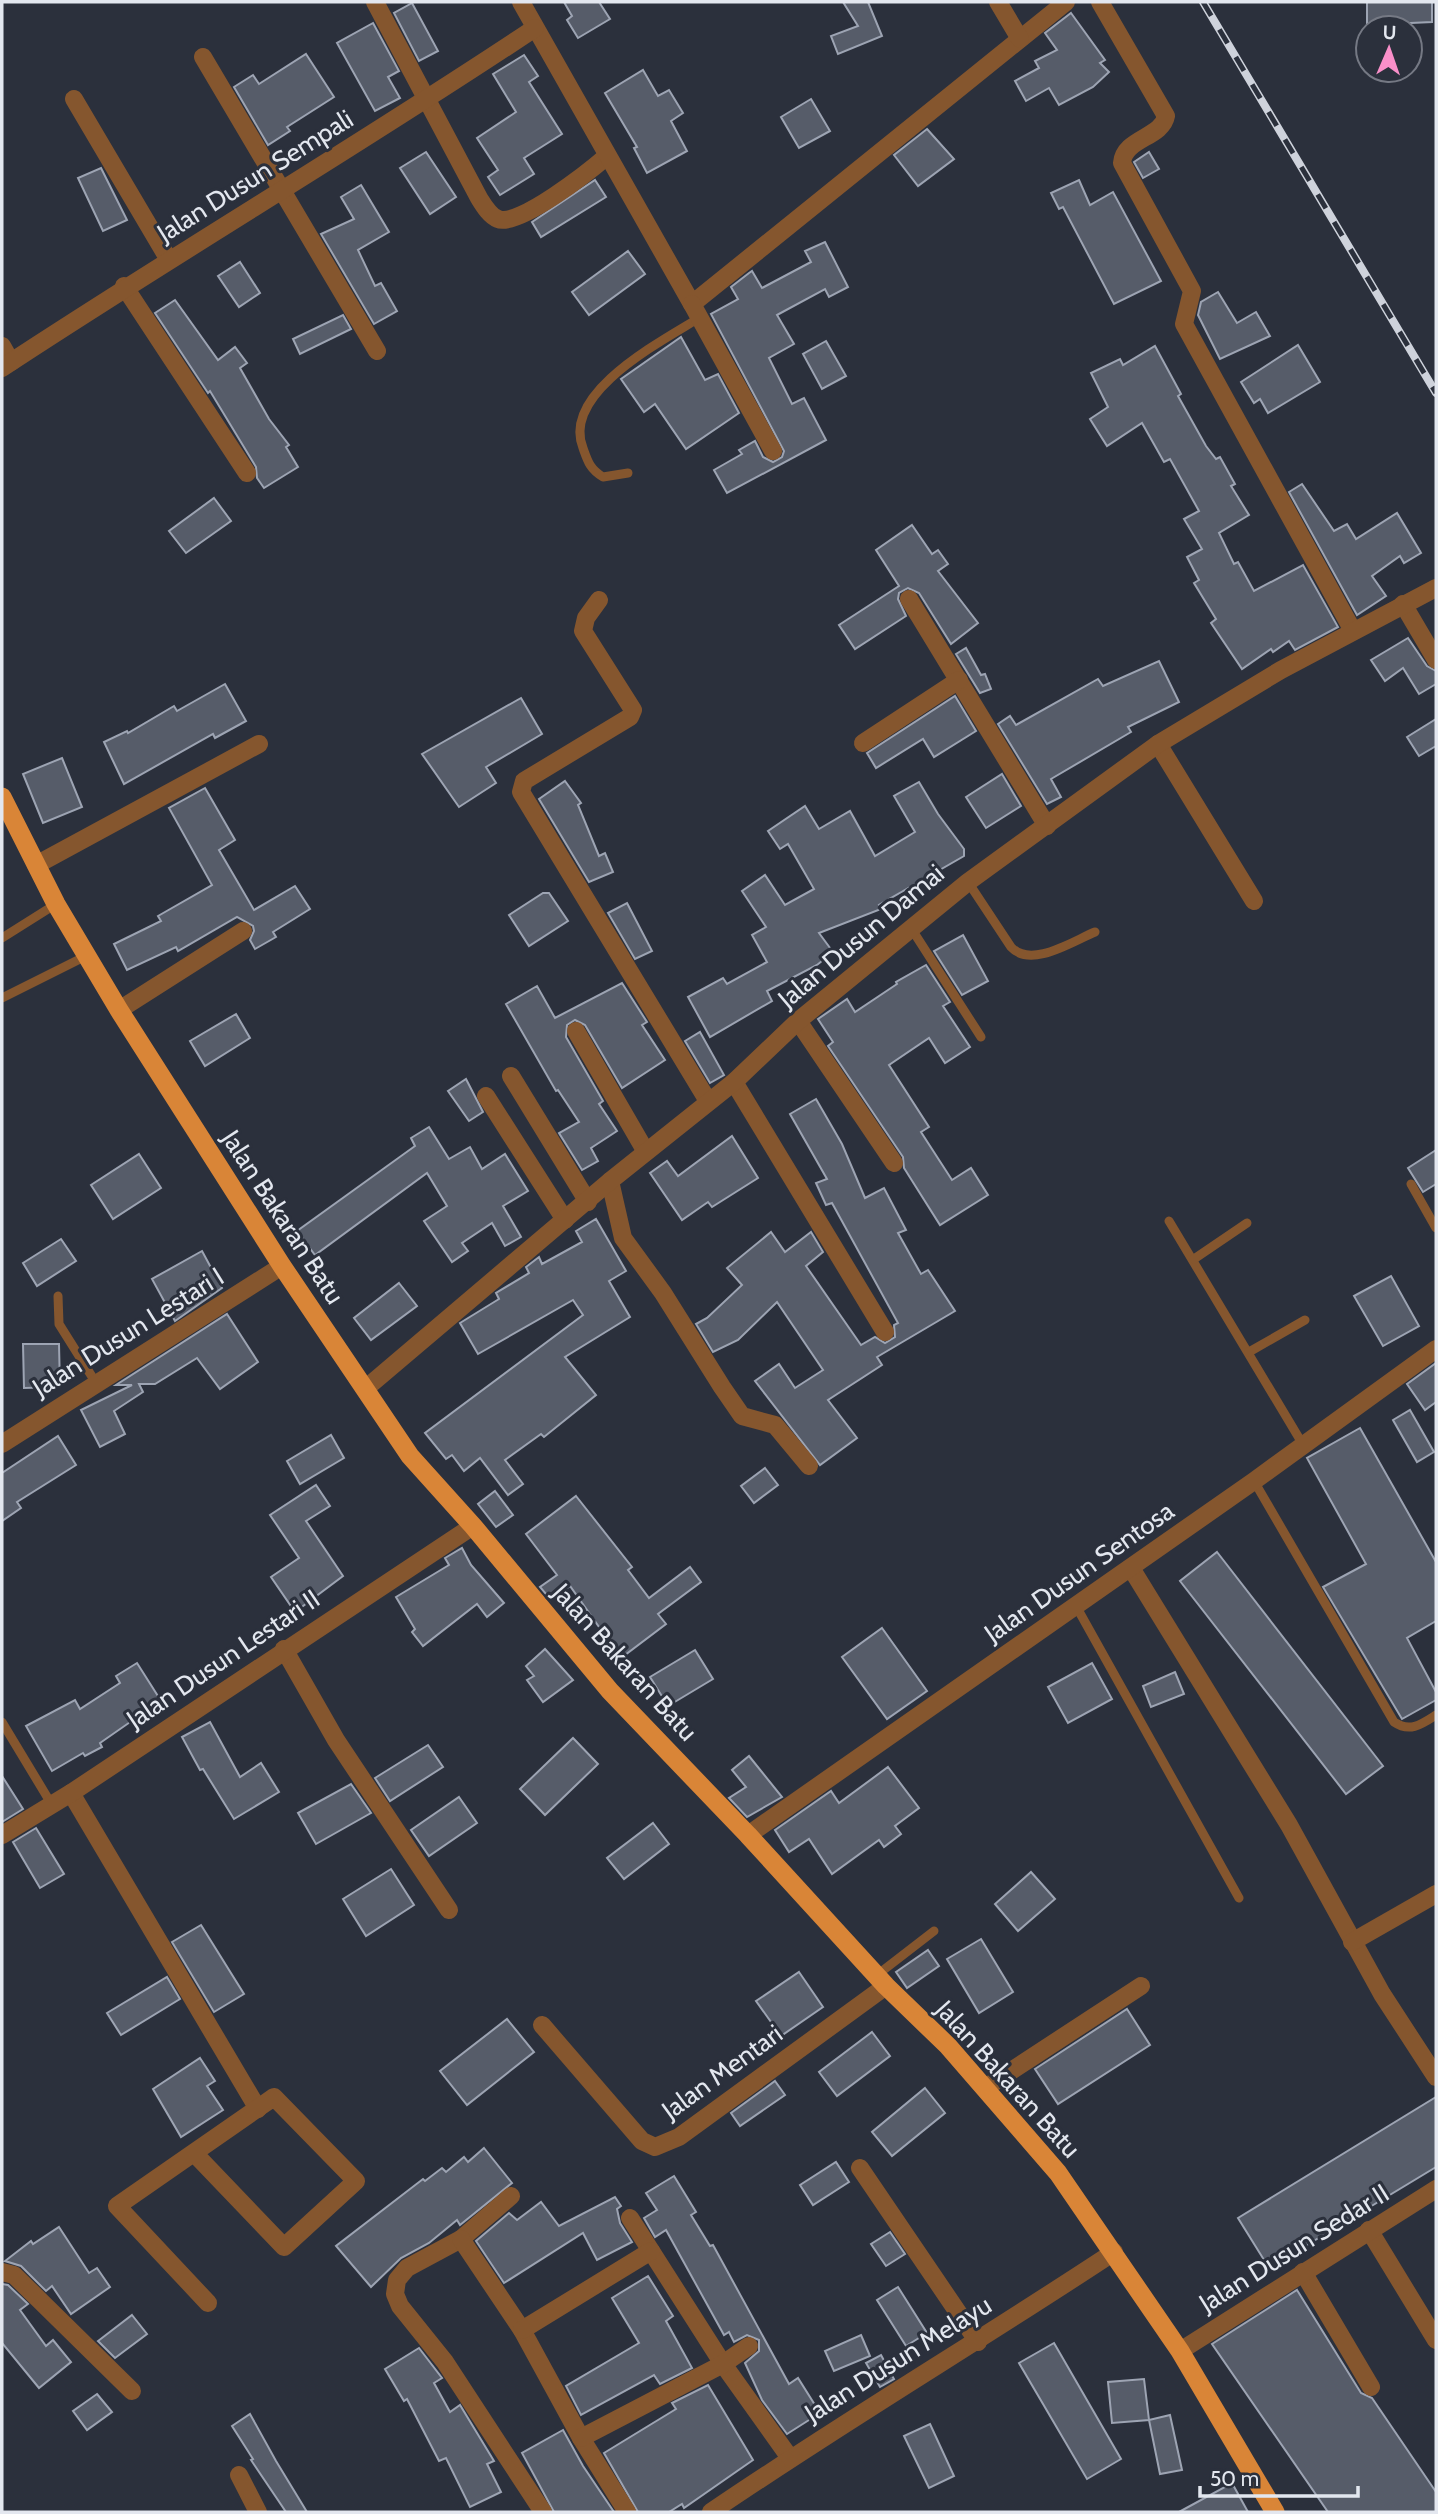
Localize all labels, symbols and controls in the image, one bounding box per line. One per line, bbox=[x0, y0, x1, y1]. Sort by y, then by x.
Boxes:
north arrow bbox=[1354, 14, 1424, 84]
text: U bbox=[1382, 21, 1397, 44]
street label: Jalan Dusun Sempali bbox=[150, 103, 359, 250]
street label: Jalan Dusun Damai bbox=[771, 857, 951, 1015]
street label: Jalan Bakaran Batu bbox=[214, 1123, 351, 1310]
street label: Jalan Dusun Lestari I bbox=[26, 1260, 229, 1404]
street label: Jalan Dusun Sentosa bbox=[977, 1494, 1180, 1650]
street label: Jalan Bakaran Batu bbox=[545, 1576, 704, 1747]
street label: Jalan Dusun Lestari II bbox=[120, 1583, 326, 1736]
street label: Jalan Bakaran Batu bbox=[928, 1993, 1087, 2164]
street label: Jalan Mentari bbox=[655, 2018, 789, 2127]
street label: Jalan Dusun Sedar II bbox=[1192, 2177, 1395, 2320]
street label: Jalan Dusun Melayu bbox=[798, 2289, 997, 2430]
scale bar bbox=[1200, 2454, 1358, 2498]
text: 50 m bbox=[1210, 2466, 1259, 2491]

